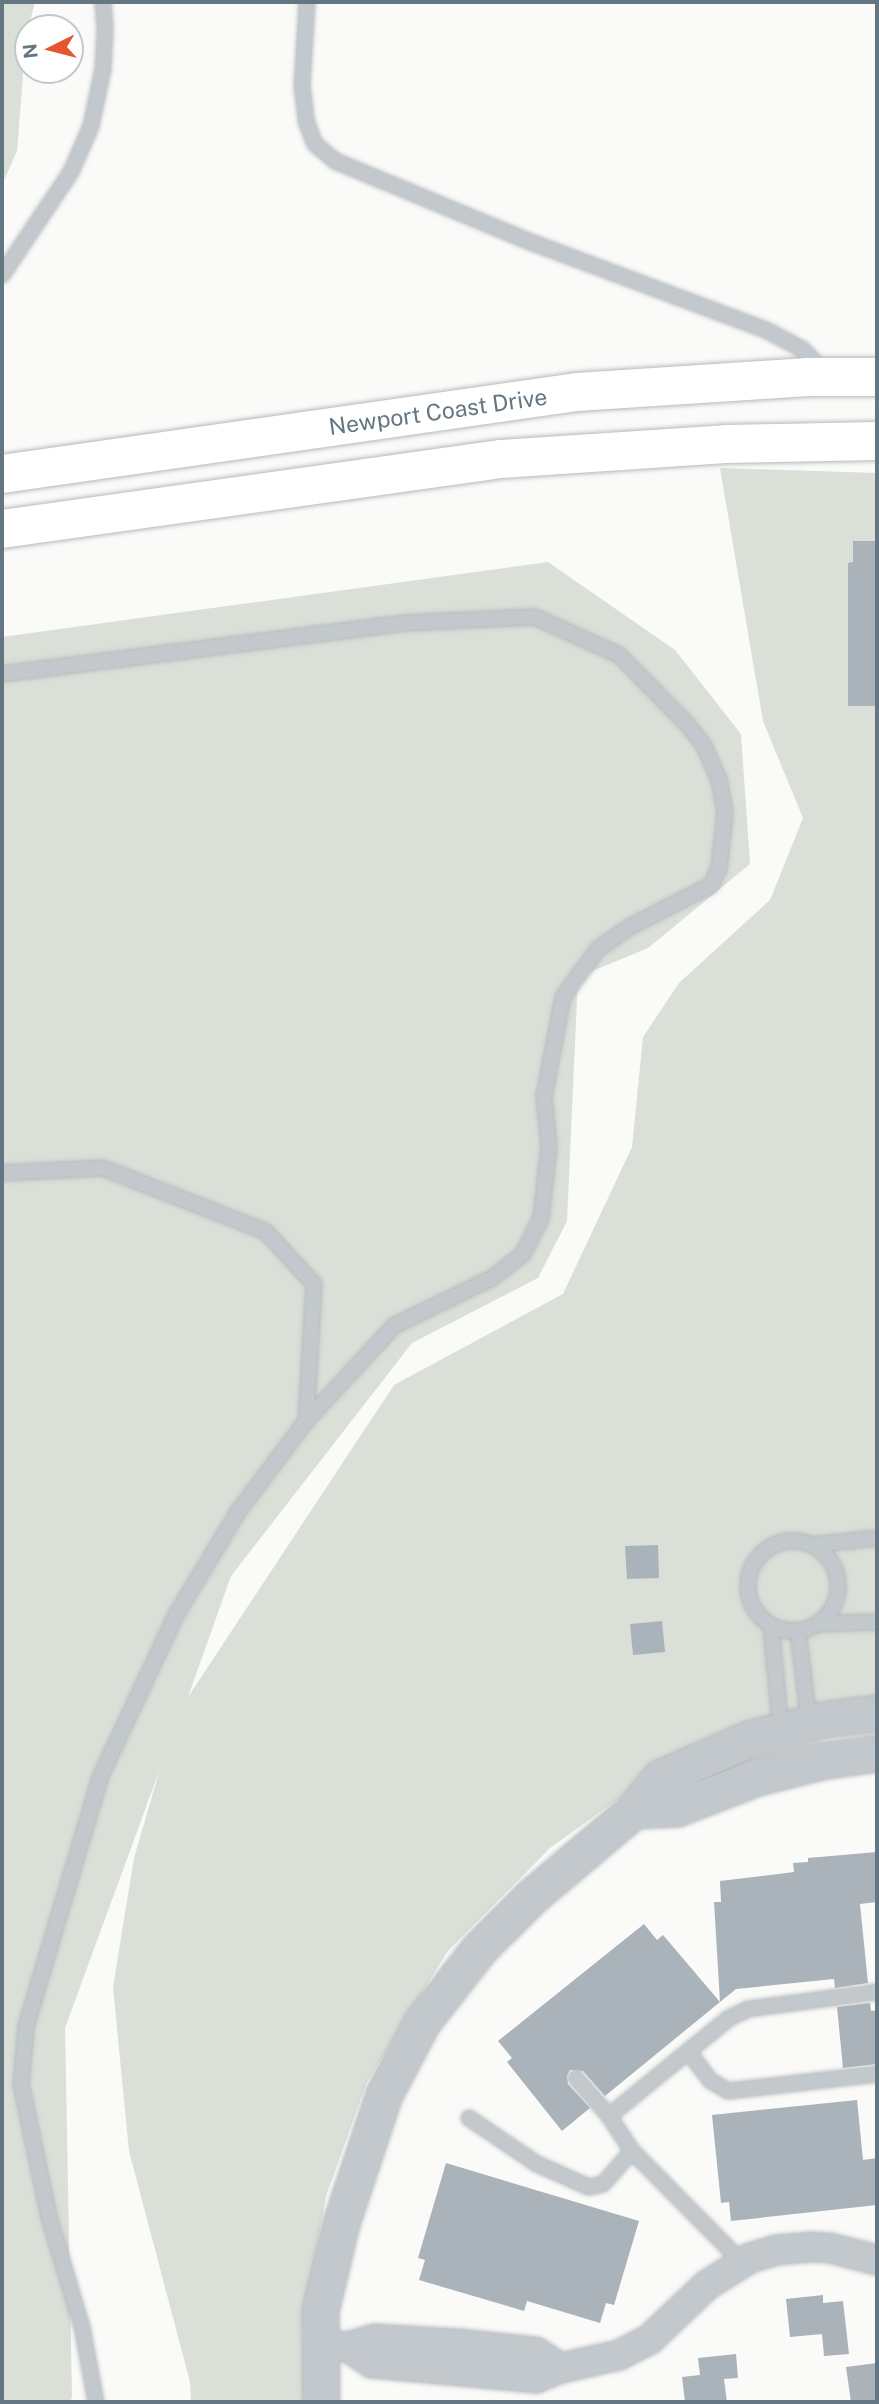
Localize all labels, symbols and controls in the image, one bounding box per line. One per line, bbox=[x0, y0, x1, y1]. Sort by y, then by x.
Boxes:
north arrow bbox=[14, 14, 84, 84]
text: N bbox=[18, 42, 42, 60]
street label: Newport Coast Drive bbox=[327, 383, 549, 441]

